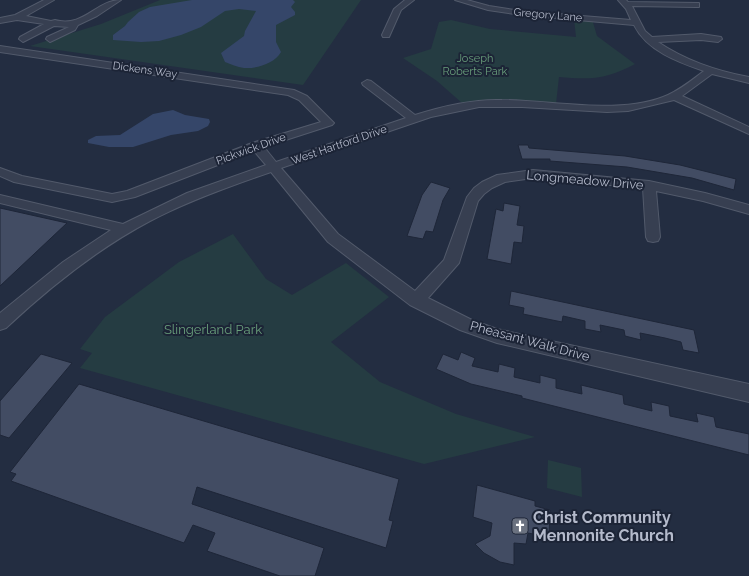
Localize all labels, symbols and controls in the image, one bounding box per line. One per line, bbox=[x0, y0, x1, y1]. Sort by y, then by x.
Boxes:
street label: Gregory Lane bbox=[513, 6, 583, 25]
park label: Joseph Roberts Park bbox=[443, 52, 508, 78]
street label: Dickens Way bbox=[112, 59, 178, 81]
street label: West Hartford Drive bbox=[289, 122, 389, 167]
street label: Pickwick Drive bbox=[214, 130, 288, 168]
street label: Longmeadow Drive bbox=[526, 167, 645, 193]
street label: Pheasant Walk Drive bbox=[469, 318, 592, 364]
park label: Slingerland Park bbox=[164, 322, 262, 337]
place label: Christ Community Mennonite Church bbox=[533, 508, 674, 545]
church icon: Christ Community Mennonite Church bbox=[510, 516, 530, 536]

